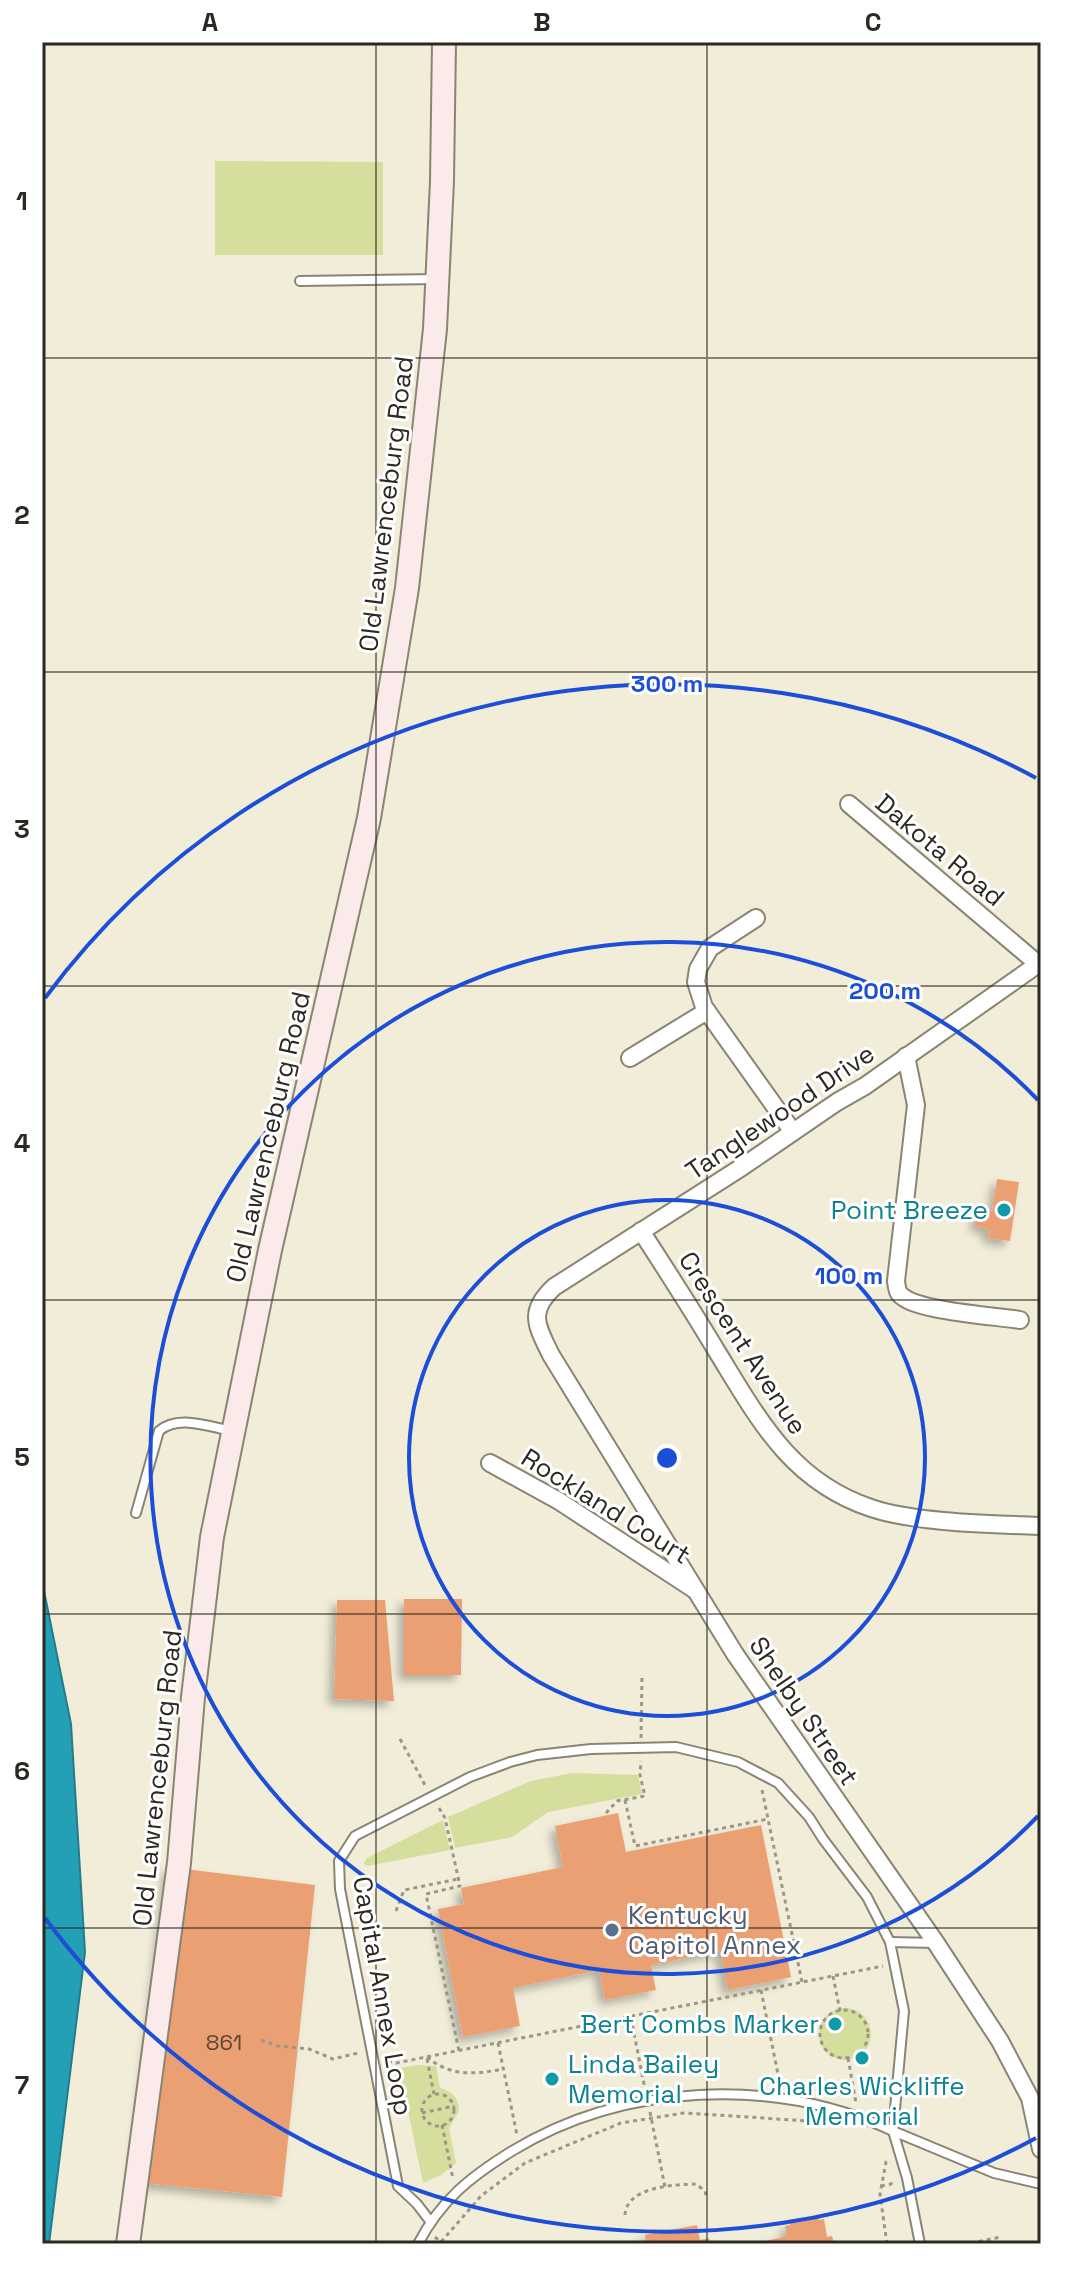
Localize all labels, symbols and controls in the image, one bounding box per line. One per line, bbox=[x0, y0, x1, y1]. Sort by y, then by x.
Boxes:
text: A bbox=[202, 5, 219, 39]
text: B bbox=[533, 5, 551, 39]
text: C bbox=[865, 5, 881, 39]
text: 1 bbox=[16, 184, 28, 218]
street label: Old Lawrenceburg Road bbox=[351, 354, 421, 654]
text: 2 bbox=[14, 498, 30, 532]
text: 300 m bbox=[631, 668, 703, 699]
street label: Dakota Road bbox=[868, 786, 1012, 914]
text: 3 bbox=[14, 812, 30, 846]
text: 200 m bbox=[849, 975, 921, 1006]
street label: Old Lawrenceburg Road bbox=[218, 988, 318, 1286]
street label: Tanglewood Drive bbox=[679, 1036, 881, 1188]
text: 4 bbox=[14, 1126, 30, 1160]
place label: Point Breeze bbox=[831, 1193, 988, 1227]
marker: Point Breeze bbox=[995, 1201, 1013, 1219]
street label: Crescent Avenue bbox=[671, 1245, 815, 1441]
text: 100 m bbox=[815, 1260, 883, 1291]
text: 5 bbox=[14, 1440, 30, 1474]
street label: Rockland Court bbox=[515, 1440, 697, 1572]
centre of rings bbox=[653, 1444, 681, 1472]
street label: Old Lawrenceburg Road bbox=[125, 1628, 189, 1928]
street label: Shelby Street bbox=[742, 1630, 866, 1792]
text: 6 bbox=[14, 1754, 30, 1788]
street label: Capital Annex Loop bbox=[345, 1874, 421, 2118]
place label: Kentucky Capitol Annex bbox=[628, 1898, 801, 1962]
marker: Kentucky Capitol Annex bbox=[603, 1921, 621, 1939]
place label: Bert Combs Marker bbox=[580, 2007, 819, 2041]
marker: Bert Combs Marker bbox=[826, 2015, 844, 2033]
house number: 861 bbox=[206, 2028, 242, 2056]
place label: Linda Bailey Memorial bbox=[568, 2047, 719, 2111]
marker: Charles Wickliffe Memorial bbox=[853, 2049, 871, 2067]
text: 7 bbox=[15, 2068, 29, 2102]
place label: Charles Wickliffe Memorial bbox=[759, 2069, 965, 2133]
marker: Linda Bailey Memorial bbox=[543, 2070, 561, 2088]

